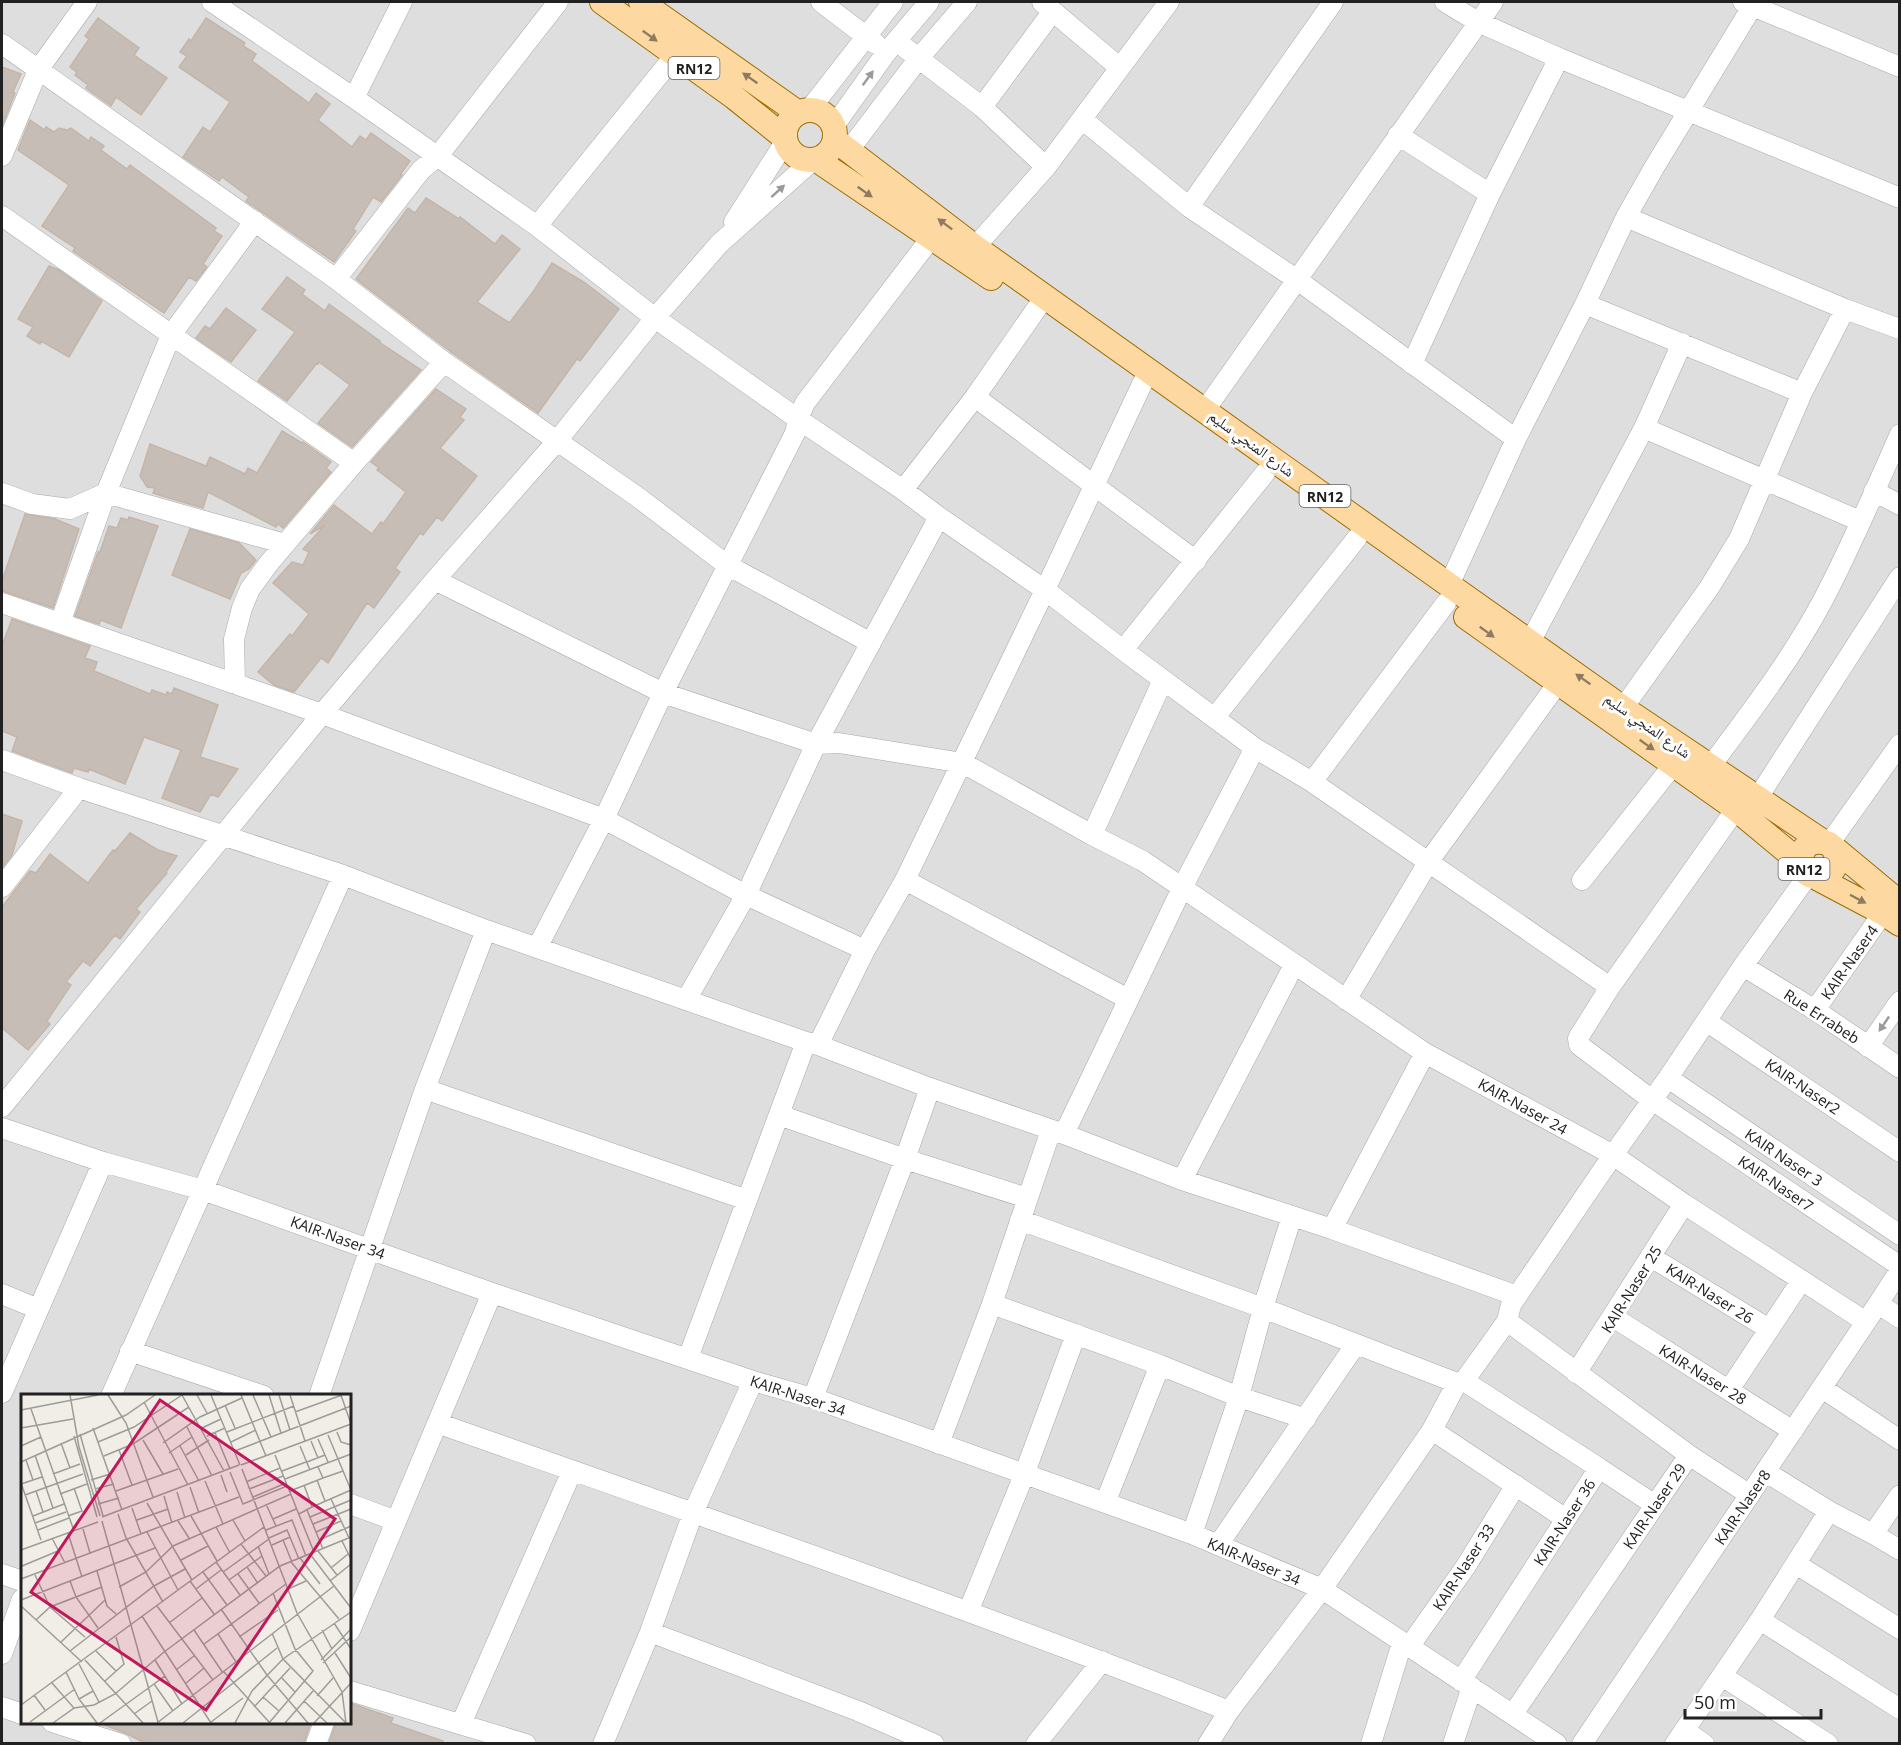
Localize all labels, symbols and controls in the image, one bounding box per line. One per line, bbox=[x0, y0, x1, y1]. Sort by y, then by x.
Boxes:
one-way arrow bbox=[642, 29, 657, 41]
road number: RN12 bbox=[668, 57, 720, 79]
one-way arrow bbox=[862, 71, 874, 87]
one-way arrow bbox=[742, 73, 757, 85]
one-way arrow bbox=[770, 185, 785, 198]
one-way arrow bbox=[857, 186, 873, 198]
one-way arrow bbox=[938, 219, 953, 231]
street label: شارع المنجي سليم bbox=[1204, 405, 1299, 483]
road number: RN12 bbox=[1300, 485, 1350, 507]
one-way arrow bbox=[1479, 626, 1495, 638]
one-way arrow bbox=[1575, 673, 1591, 685]
street label: شارع المنجي سليم bbox=[1599, 688, 1695, 764]
one-way arrow bbox=[1638, 739, 1654, 751]
road number: RN12 bbox=[1778, 858, 1830, 880]
one-way arrow bbox=[1849, 894, 1867, 904]
street label: KAIR-Naser4 bbox=[1816, 920, 1882, 1003]
street label: Rue Errabeb bbox=[1780, 984, 1864, 1048]
one-way arrow bbox=[1878, 1015, 1890, 1031]
street label: KAIR-Naser2 bbox=[1761, 1053, 1845, 1119]
street label: KAIR-Naser 24 bbox=[1475, 1073, 1572, 1139]
street label: KAIR Naser 3 bbox=[1741, 1124, 1827, 1190]
street label: KAIR-Naser7 bbox=[1734, 1150, 1818, 1216]
street label: KAIR-Naser 34 bbox=[288, 1211, 388, 1264]
street label: KAIR-Naser 25 bbox=[1596, 1242, 1666, 1336]
street label: KAIR-Naser 26 bbox=[1663, 1258, 1757, 1328]
street label: KAIR-Naser 28 bbox=[1656, 1339, 1750, 1409]
street label: KAIR-Naser 34 bbox=[748, 1370, 849, 1420]
inset map bbox=[21, 1394, 351, 1724]
street label: KAIR-Naser 29 bbox=[1618, 1459, 1690, 1553]
street label: KAIR-Naser8 bbox=[1709, 1465, 1775, 1549]
street label: KAIR-Naser 36 bbox=[1529, 1475, 1599, 1569]
street label: KAIR-Naser 33 bbox=[1428, 1520, 1498, 1614]
street label: KAIR-Naser 34 bbox=[1204, 1532, 1304, 1590]
scale bar bbox=[1685, 1682, 1822, 1720]
text: 50 m bbox=[1694, 1690, 1736, 1714]

